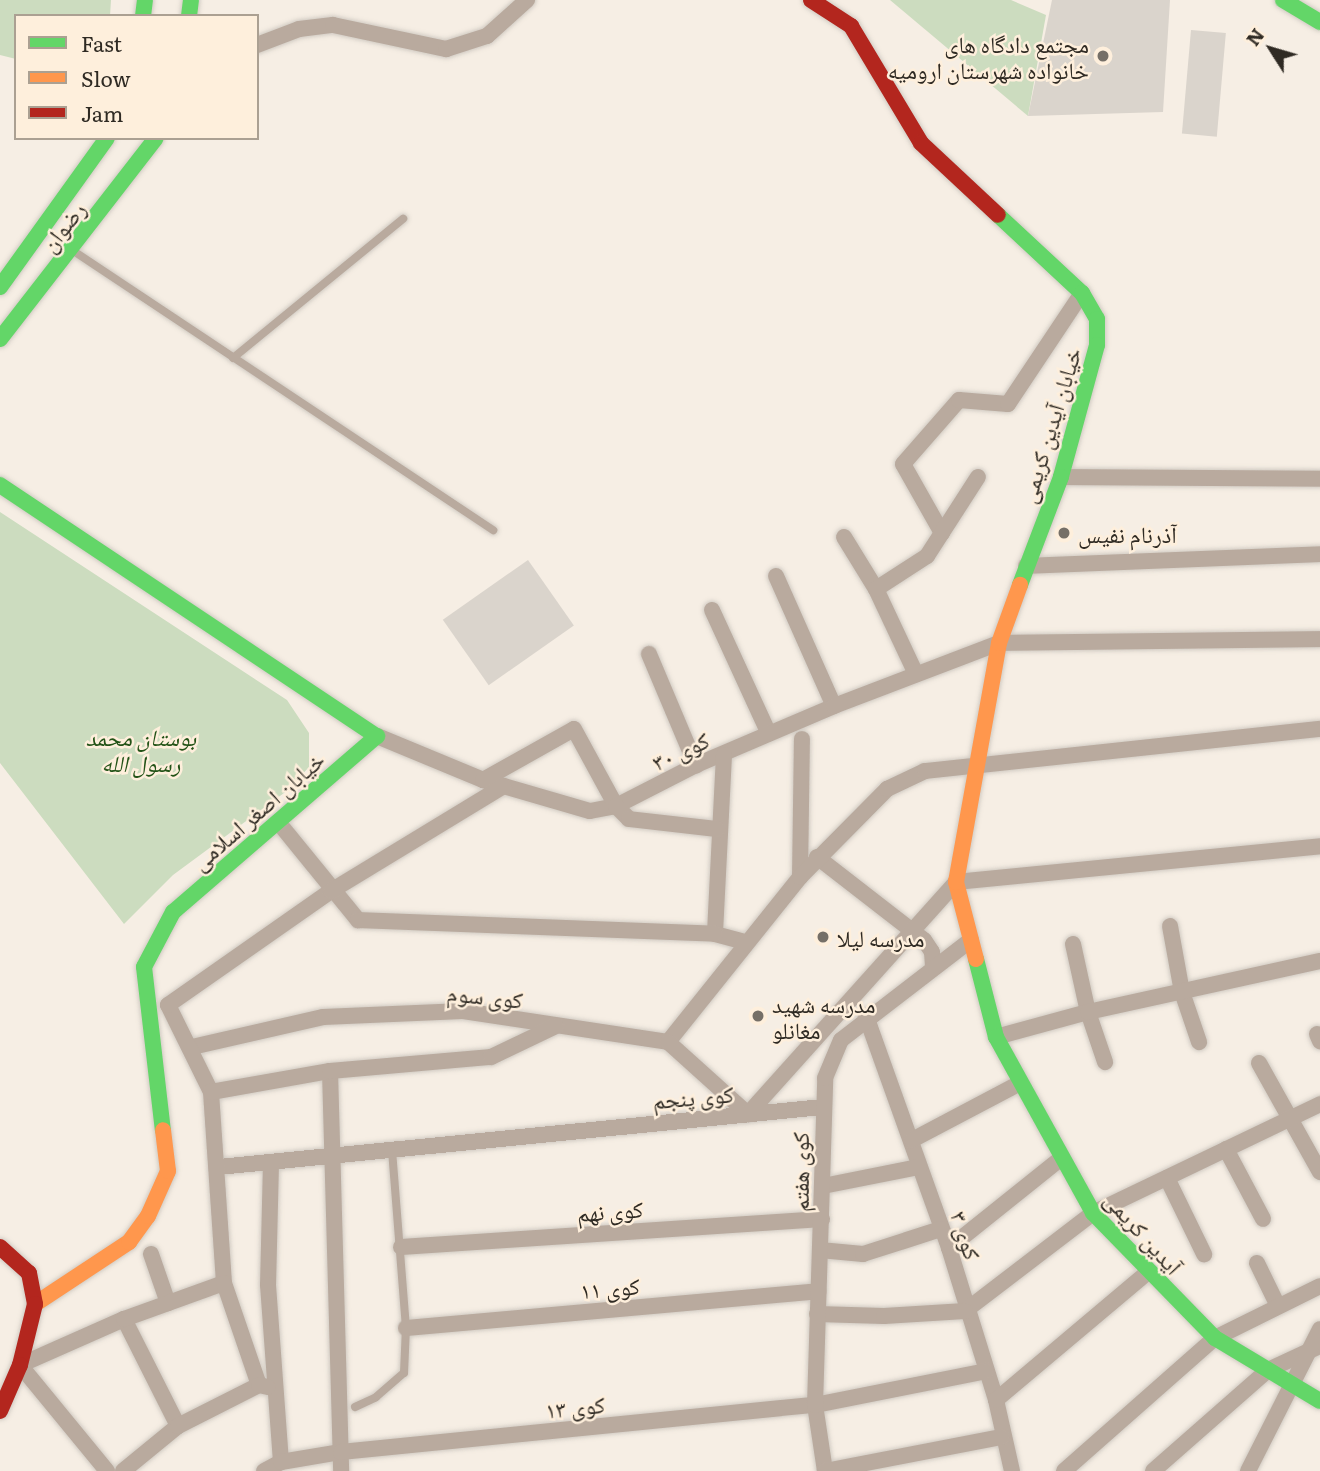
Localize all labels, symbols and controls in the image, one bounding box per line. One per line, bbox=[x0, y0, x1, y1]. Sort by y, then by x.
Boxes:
legend bbox=[14, 14, 259, 140]
north arrow bbox=[1236, 14, 1306, 84]
text: N bbox=[1238, 22, 1270, 51]
text: Fast bbox=[81, 27, 122, 58]
place label: مجتمع دادگاه های خانواده شهرستان ارومیه bbox=[888, 29, 1089, 83]
marker: مجتمع دادگاه های خانواده شهرستان ارومیه bbox=[1095, 48, 1111, 64]
text: Slow bbox=[81, 62, 131, 93]
text: Jam bbox=[81, 97, 123, 128]
street label: رضوان bbox=[34, 195, 90, 257]
street label: خیابان آیدین کریمی bbox=[1012, 344, 1086, 506]
place label: آذرنام نفیس bbox=[1078, 519, 1177, 547]
marker: آذرنام نفیس bbox=[1056, 525, 1072, 541]
park label: بوستان محمد رسول الله bbox=[86, 722, 196, 776]
street label: کوی ۳۰ bbox=[647, 725, 713, 775]
street label: خیابان اصغر اسلامی bbox=[185, 745, 329, 875]
place label: مدرسه لیلا bbox=[837, 923, 925, 951]
marker: مدرسه لیلا bbox=[815, 929, 831, 945]
street label: کوی سوم bbox=[446, 977, 524, 1013]
place label: مدرسه شهید مغانلو bbox=[772, 989, 875, 1043]
marker: مدرسه شهید مغانلو bbox=[750, 1008, 766, 1024]
street label: کوی پنجم bbox=[651, 1079, 735, 1113]
street label: کوی هفتم bbox=[785, 1132, 813, 1212]
street label: آیدین کریمی bbox=[1100, 1185, 1188, 1279]
street label: کوی نهم bbox=[576, 1194, 644, 1226]
street label: کوی ۳ bbox=[946, 1207, 988, 1263]
street label: کوی ۱۱ bbox=[579, 1271, 641, 1303]
street label: کوی ۱۳ bbox=[544, 1389, 606, 1423]

